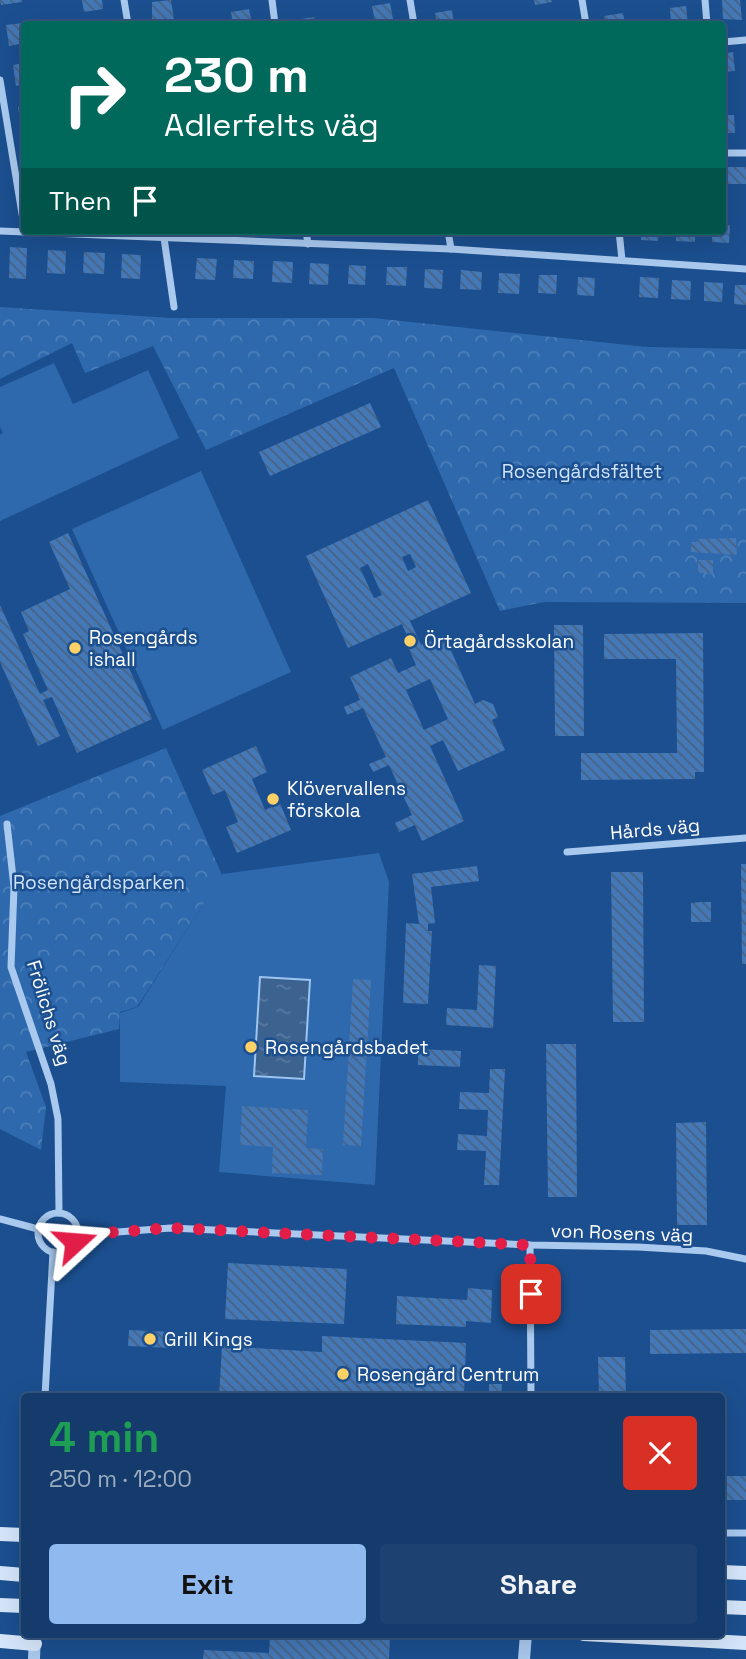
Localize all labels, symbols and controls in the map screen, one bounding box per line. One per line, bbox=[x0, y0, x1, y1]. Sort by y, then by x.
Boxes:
text: 230 m bbox=[164, 44, 309, 106]
icon: right bbox=[49, 49, 140, 140]
text: Adlerfelts väg bbox=[164, 105, 379, 145]
icon: arrive bbox=[126, 182, 164, 220]
text: Then bbox=[49, 184, 112, 218]
park label: Rosengårdsfältet bbox=[502, 459, 662, 484]
place label: Rosengårds ishall bbox=[89, 625, 198, 672]
place label: Örtagårdsskolan bbox=[424, 629, 574, 654]
marker: Örtagårdsskolan bbox=[402, 633, 418, 649]
marker: Rosengårds ishall bbox=[67, 640, 83, 656]
place label: Klövervallens förskola bbox=[287, 776, 406, 823]
marker: Klövervallens förskola bbox=[265, 791, 281, 807]
street label: Hårds väg bbox=[609, 813, 701, 845]
park label: Rosengårdsparken bbox=[13, 870, 185, 895]
street label: Frölichs väg bbox=[21, 957, 77, 1069]
place label: Rosengårdsbadet bbox=[265, 1035, 429, 1060]
marker: Rosengårdsbadet bbox=[243, 1039, 259, 1055]
position arrow bbox=[38, 1205, 112, 1279]
street label: von Rosens väg bbox=[550, 1218, 694, 1248]
pin bbox=[501, 1264, 561, 1324]
icon: arrive bbox=[512, 1275, 550, 1313]
place label: Grill Kings bbox=[164, 1327, 253, 1352]
marker: Grill Kings bbox=[142, 1331, 158, 1347]
place label: Rosengård Centrum bbox=[357, 1362, 539, 1387]
marker: Rosengård Centrum bbox=[335, 1366, 351, 1382]
text: 4 min bbox=[49, 1411, 159, 1464]
button: close bbox=[623, 1416, 697, 1490]
text: 250 m · 12:00 bbox=[49, 1464, 192, 1494]
button: Exit bbox=[49, 1544, 366, 1624]
button: Share bbox=[380, 1544, 697, 1624]

